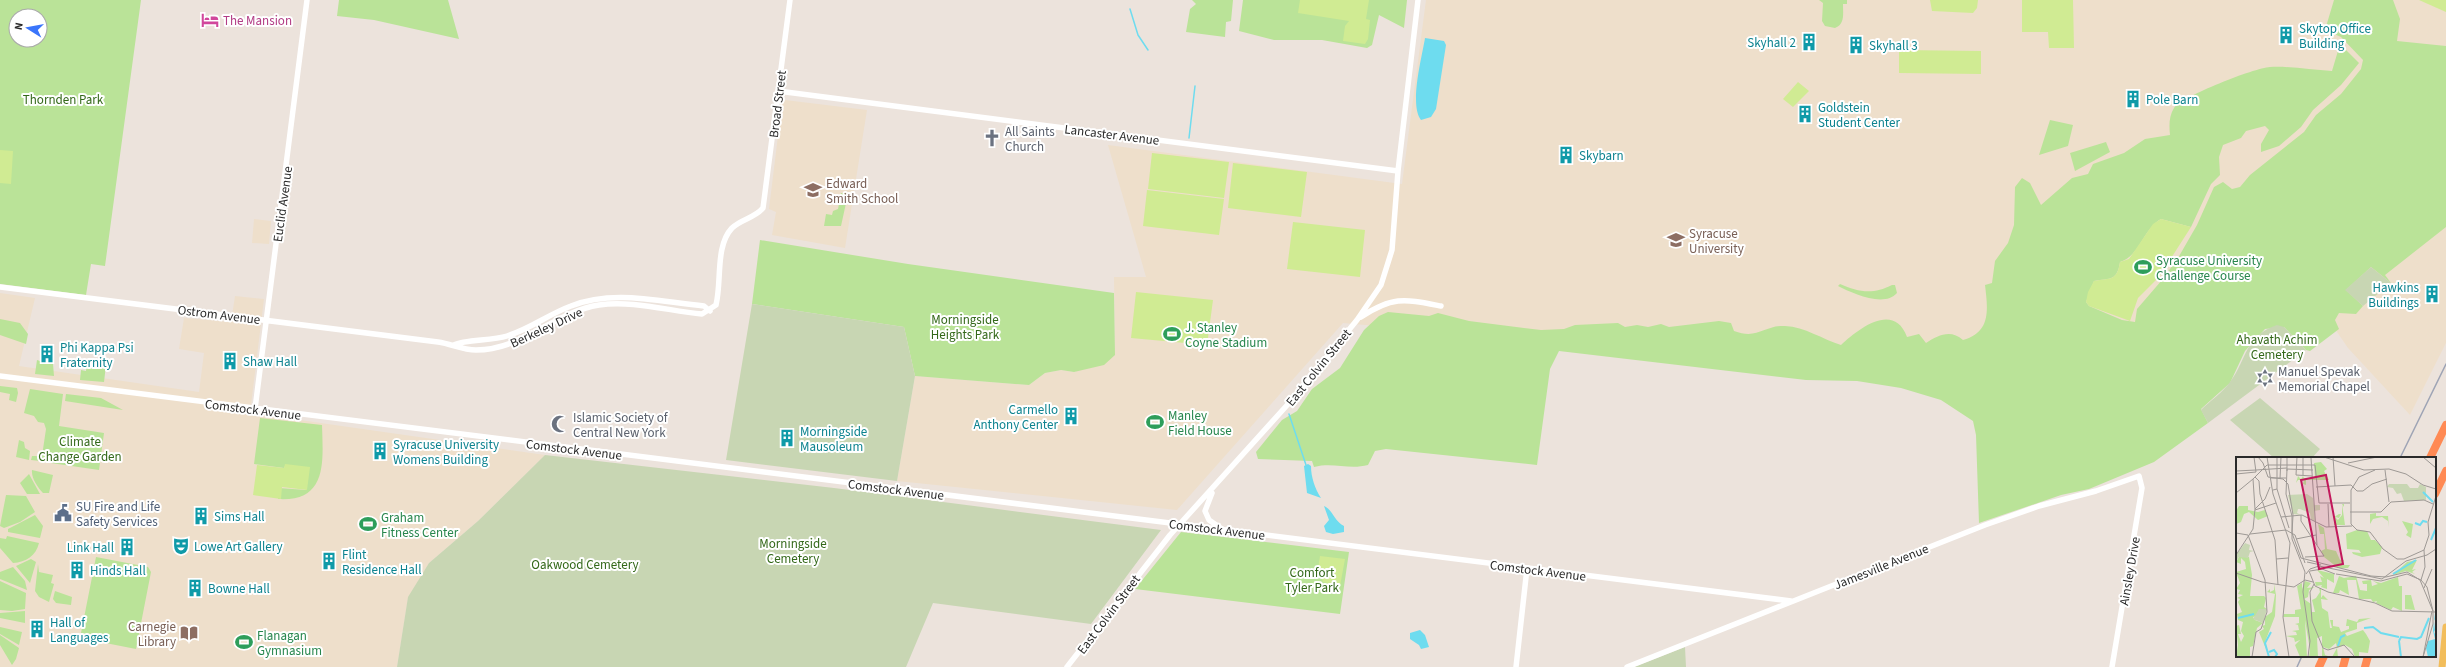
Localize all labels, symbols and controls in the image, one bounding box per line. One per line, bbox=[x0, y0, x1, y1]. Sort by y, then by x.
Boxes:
north arrow bbox=[8, 8, 48, 48]
hotel icon: The Mansion bbox=[200, 10, 220, 30]
place label: The Mansion bbox=[223, 12, 292, 30]
place label: Skytop Office Building bbox=[2299, 20, 2371, 53]
text: N bbox=[11, 21, 27, 31]
building icon: Skytop Office Building bbox=[2276, 25, 2296, 45]
building icon: Skyhall 2 bbox=[1799, 32, 1819, 52]
place label: Skyhall 2 bbox=[1747, 34, 1796, 52]
building icon: Skyhall 3 bbox=[1846, 35, 1866, 55]
place label: Skyhall 3 bbox=[1869, 37, 1918, 55]
street label: Broad Street bbox=[765, 69, 791, 139]
building icon: Pole Barn bbox=[2123, 89, 2143, 109]
park label: Thornden Park bbox=[23, 91, 104, 109]
place label: Pole Barn bbox=[2146, 91, 2198, 109]
place label: Goldstein Student Center bbox=[1818, 99, 1901, 132]
building icon: Goldstein Student Center bbox=[1795, 104, 1815, 124]
street label: Lancaster Avenue bbox=[1063, 120, 1160, 150]
place label: All Saints Church bbox=[1005, 123, 1055, 156]
church icon: All Saints Church bbox=[982, 128, 1002, 148]
building icon: Skybarn bbox=[1556, 145, 1576, 165]
place label: Skybarn bbox=[1579, 147, 1624, 165]
street label: Euclid Avenue bbox=[269, 165, 297, 243]
place label: Edward Smith School bbox=[826, 175, 898, 208]
school or university icon: Edward Smith School bbox=[803, 180, 823, 200]
place label: Syracuse University bbox=[1689, 225, 1744, 258]
school or university icon: Syracuse University bbox=[1666, 230, 1686, 250]
place label: Syracuse University Challenge Course bbox=[2156, 252, 2262, 285]
sports icon: Syracuse University Challenge Course bbox=[2133, 257, 2153, 277]
place label: Hawkins Buildings bbox=[2368, 279, 2420, 312]
building icon: Hawkins Buildings bbox=[2422, 284, 2442, 304]
street label: Ostrom Avenue bbox=[177, 301, 261, 329]
street label: Berkeley Drive bbox=[507, 303, 586, 353]
park label: Morningside Heights Park bbox=[931, 311, 1000, 344]
place label: J. Stanley Coyne Stadium bbox=[1185, 319, 1267, 352]
sports icon: J. Stanley Coyne Stadium bbox=[1162, 324, 1182, 344]
street label: East Colvin Street bbox=[1282, 325, 1356, 410]
park label: Ahavath Achim Cemetery bbox=[2237, 331, 2317, 364]
place label: Phi Kappa Psi Fraternity bbox=[60, 339, 134, 372]
building icon: Phi Kappa Psi Fraternity bbox=[37, 344, 57, 364]
building icon: Shaw Hall bbox=[220, 351, 240, 371]
place label: Shaw Hall bbox=[243, 353, 297, 371]
place label: Manuel Spevak Memorial Chapel bbox=[2278, 363, 2370, 396]
synagogue icon: Manuel Spevak Memorial Chapel bbox=[2255, 368, 2275, 388]
street label: Comstock Avenue bbox=[204, 395, 302, 425]
place label: Carmello Anthony Center bbox=[973, 401, 1058, 434]
building icon: Carmello Anthony Center bbox=[1061, 406, 1081, 426]
place label: Manley Field House bbox=[1168, 407, 1232, 440]
place label: Islamic Society of Central New York bbox=[573, 409, 669, 442]
sports icon: Manley Field House bbox=[1145, 412, 1165, 432]
mosque icon: Islamic Society of Central New York bbox=[550, 414, 570, 434]
place label: Morningside Mausoleum bbox=[800, 423, 867, 456]
building icon: Morningside Mausoleum bbox=[777, 428, 797, 448]
park label: Climate Change Garden bbox=[38, 433, 122, 466]
street label: Comstock Avenue bbox=[525, 435, 623, 465]
place label: Syracuse University Womens Building bbox=[393, 436, 499, 469]
building icon: Syracuse University Womens Building bbox=[370, 441, 390, 461]
inset map bbox=[2236, 457, 2436, 657]
street label: Comstock Avenue bbox=[847, 475, 945, 505]
place label: SU Fire and Life Safety Services bbox=[76, 498, 160, 531]
public building icon: SU Fire and Life Safety Services bbox=[53, 503, 73, 523]
building icon: Sims Hall bbox=[191, 506, 211, 526]
place label: Sims Hall bbox=[214, 508, 265, 526]
place label: Graham Fitness Center bbox=[381, 509, 459, 542]
sports icon: Graham Fitness Center bbox=[358, 514, 378, 534]
street label: Comstock Avenue bbox=[1168, 515, 1266, 545]
park label: Morningside Cemetery bbox=[759, 535, 827, 568]
street label: Ainsley Drive bbox=[2115, 535, 2145, 607]
theatre icon: Lowe Art Gallery bbox=[171, 536, 191, 556]
building icon: Link Hall bbox=[117, 537, 137, 557]
place label: Lowe Art Gallery bbox=[194, 538, 283, 556]
place label: Link Hall bbox=[67, 539, 114, 557]
street label: Jamesville Avenue bbox=[1831, 540, 1931, 594]
place label: Flint Residence Hall bbox=[342, 546, 422, 579]
building icon: Flint Residence Hall bbox=[319, 551, 339, 571]
park label: Oakwood Cemetery bbox=[531, 556, 639, 574]
street label: Comstock Avenue bbox=[1489, 556, 1587, 586]
building icon: Hinds Hall bbox=[67, 560, 87, 580]
place label: Hinds Hall bbox=[90, 562, 146, 580]
park label: Comfort Tyler Park bbox=[1285, 564, 1339, 597]
street label: East Colvin Street bbox=[1073, 571, 1145, 658]
building icon: Bowne Hall bbox=[185, 578, 205, 598]
place label: Bowne Hall bbox=[208, 580, 270, 598]
place label: Hall of Languages bbox=[50, 614, 109, 647]
place label: Carnegie Library bbox=[128, 618, 176, 651]
building icon: Hall of Languages bbox=[27, 619, 47, 639]
library icon: Carnegie Library bbox=[179, 623, 199, 643]
place label: Flanagan Gymnasium bbox=[257, 627, 322, 660]
sports icon: Flanagan Gymnasium bbox=[234, 632, 254, 652]

